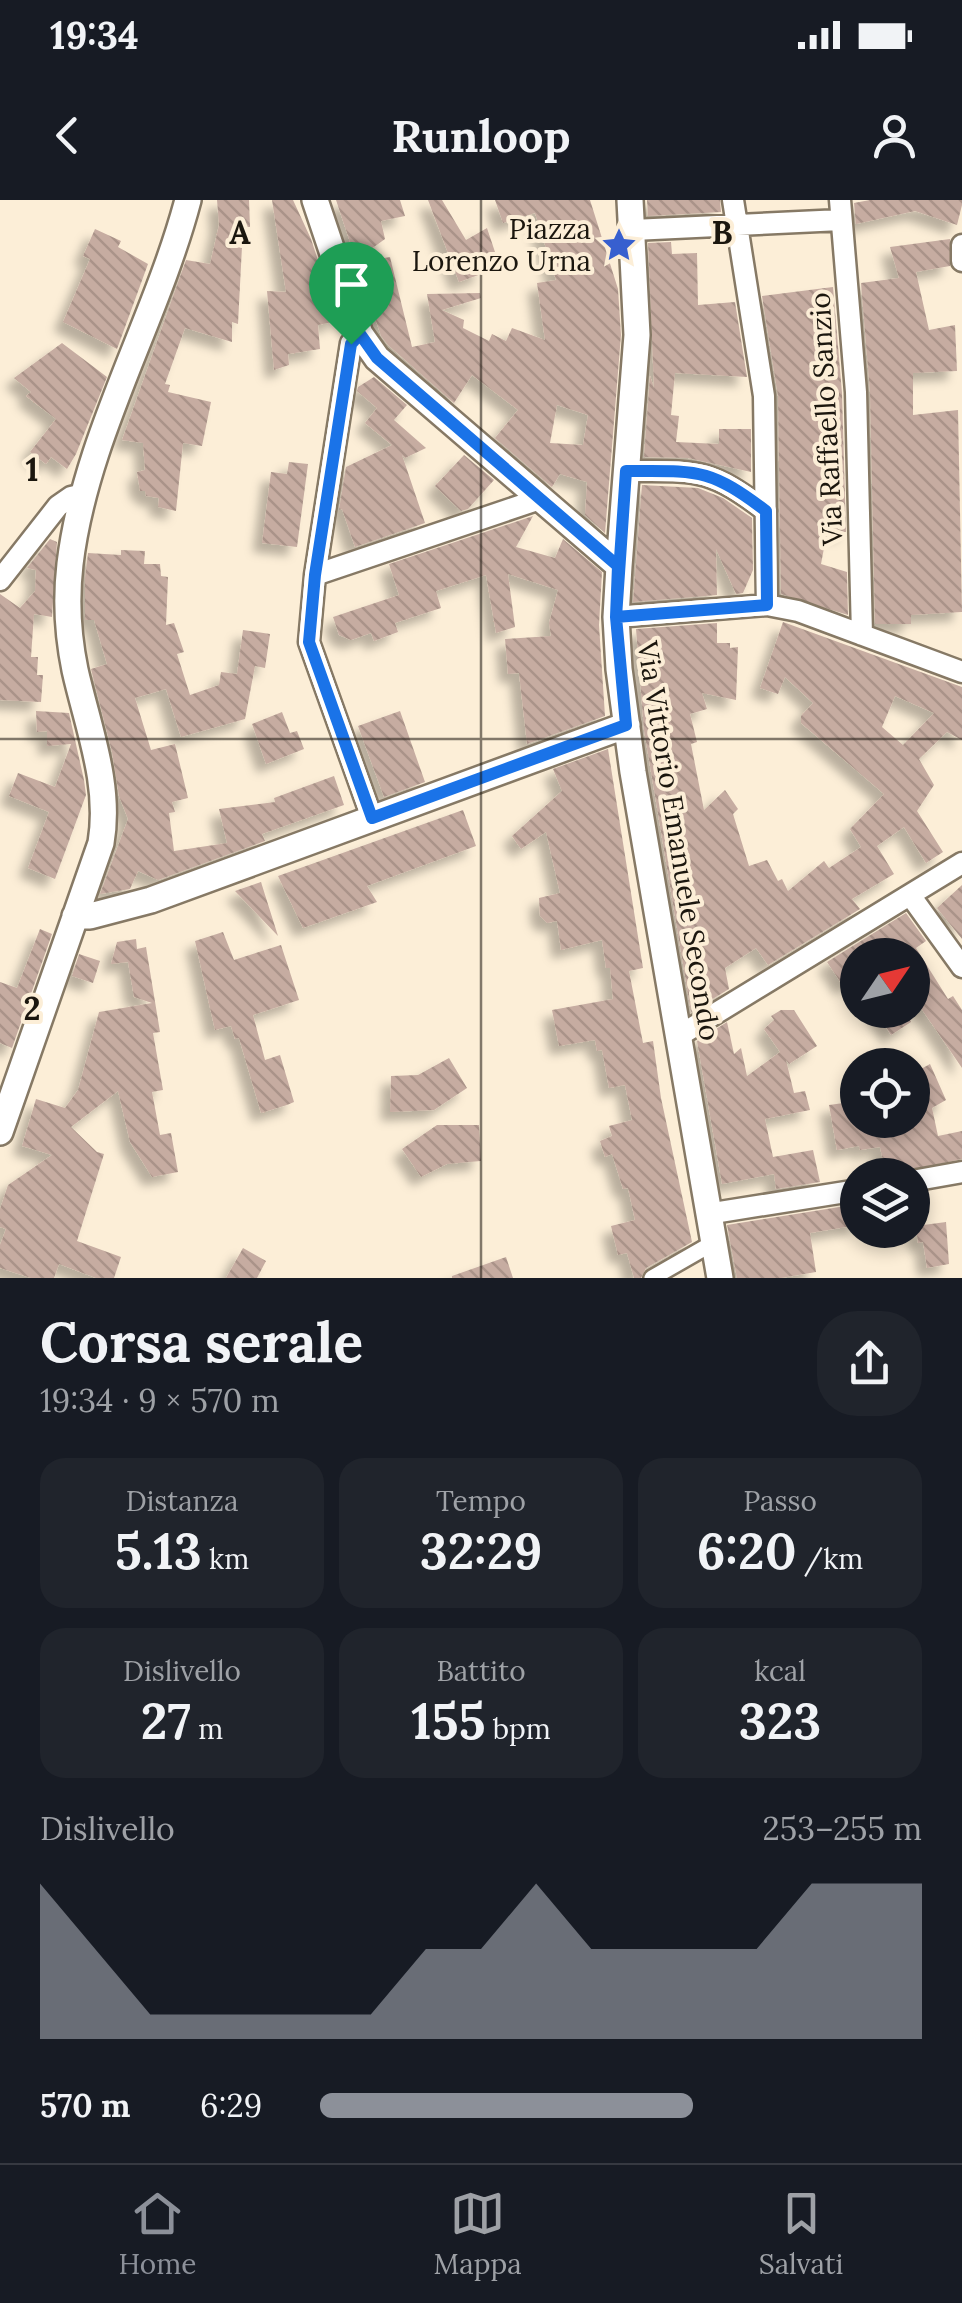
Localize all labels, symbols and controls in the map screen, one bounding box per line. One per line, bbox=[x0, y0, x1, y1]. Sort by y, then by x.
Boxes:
text: 19:34 bbox=[50, 11, 139, 59]
text: Runloop bbox=[391, 107, 571, 164]
icon: back bbox=[40, 108, 95, 163]
icon: person bbox=[867, 108, 922, 163]
place label: Piazza Lorenzo Urna bbox=[412, 211, 591, 279]
text: A bbox=[229, 212, 251, 253]
text: B bbox=[711, 212, 733, 253]
place icon: Piazza Lorenzo Urna bbox=[600, 226, 638, 264]
pin bbox=[309, 242, 394, 345]
icon: arrive bbox=[324, 257, 379, 312]
street label: Via Raffaello Sanzio bbox=[801, 292, 851, 547]
text: 1 bbox=[26, 449, 39, 490]
street label: Via Vittorio Emanuele Secondo bbox=[629, 638, 728, 1043]
north arrow bbox=[840, 938, 930, 1028]
map controls bbox=[840, 938, 930, 1248]
text: 2 bbox=[23, 988, 41, 1029]
button: locate bbox=[840, 1048, 930, 1138]
button: layers bbox=[840, 1158, 930, 1248]
text: Corsa serale bbox=[40, 1307, 363, 1377]
button: share bbox=[817, 1311, 922, 1416]
text: 19:34 · 9 × 570 m bbox=[40, 1380, 280, 1421]
text: Distanza bbox=[126, 1483, 238, 1519]
text: Tempo bbox=[436, 1483, 526, 1519]
text: Passo bbox=[743, 1483, 817, 1519]
text: 5.13 bbox=[115, 1519, 202, 1583]
text: 32:29 bbox=[420, 1519, 542, 1583]
text: 6:20 bbox=[697, 1519, 796, 1583]
text: km bbox=[202, 1541, 249, 1577]
text: /km bbox=[796, 1541, 863, 1577]
text: Dislivello bbox=[123, 1653, 241, 1689]
text: Battito bbox=[436, 1653, 526, 1689]
text: kcal bbox=[754, 1653, 806, 1689]
text: 27 bbox=[141, 1689, 191, 1753]
text: 155 bbox=[411, 1689, 485, 1753]
text: 323 bbox=[739, 1689, 821, 1753]
text: m bbox=[191, 1711, 223, 1747]
text: bpm bbox=[485, 1711, 551, 1747]
text: Dislivello bbox=[40, 1808, 175, 1849]
text: 253–255 m bbox=[763, 1808, 922, 1849]
text: 570 m bbox=[40, 2085, 131, 2126]
text: 6:29 bbox=[200, 2085, 262, 2126]
tab: Home bbox=[119, 2186, 196, 2282]
tab: Mappa bbox=[434, 2186, 522, 2282]
tab: Salvati bbox=[759, 2186, 843, 2282]

